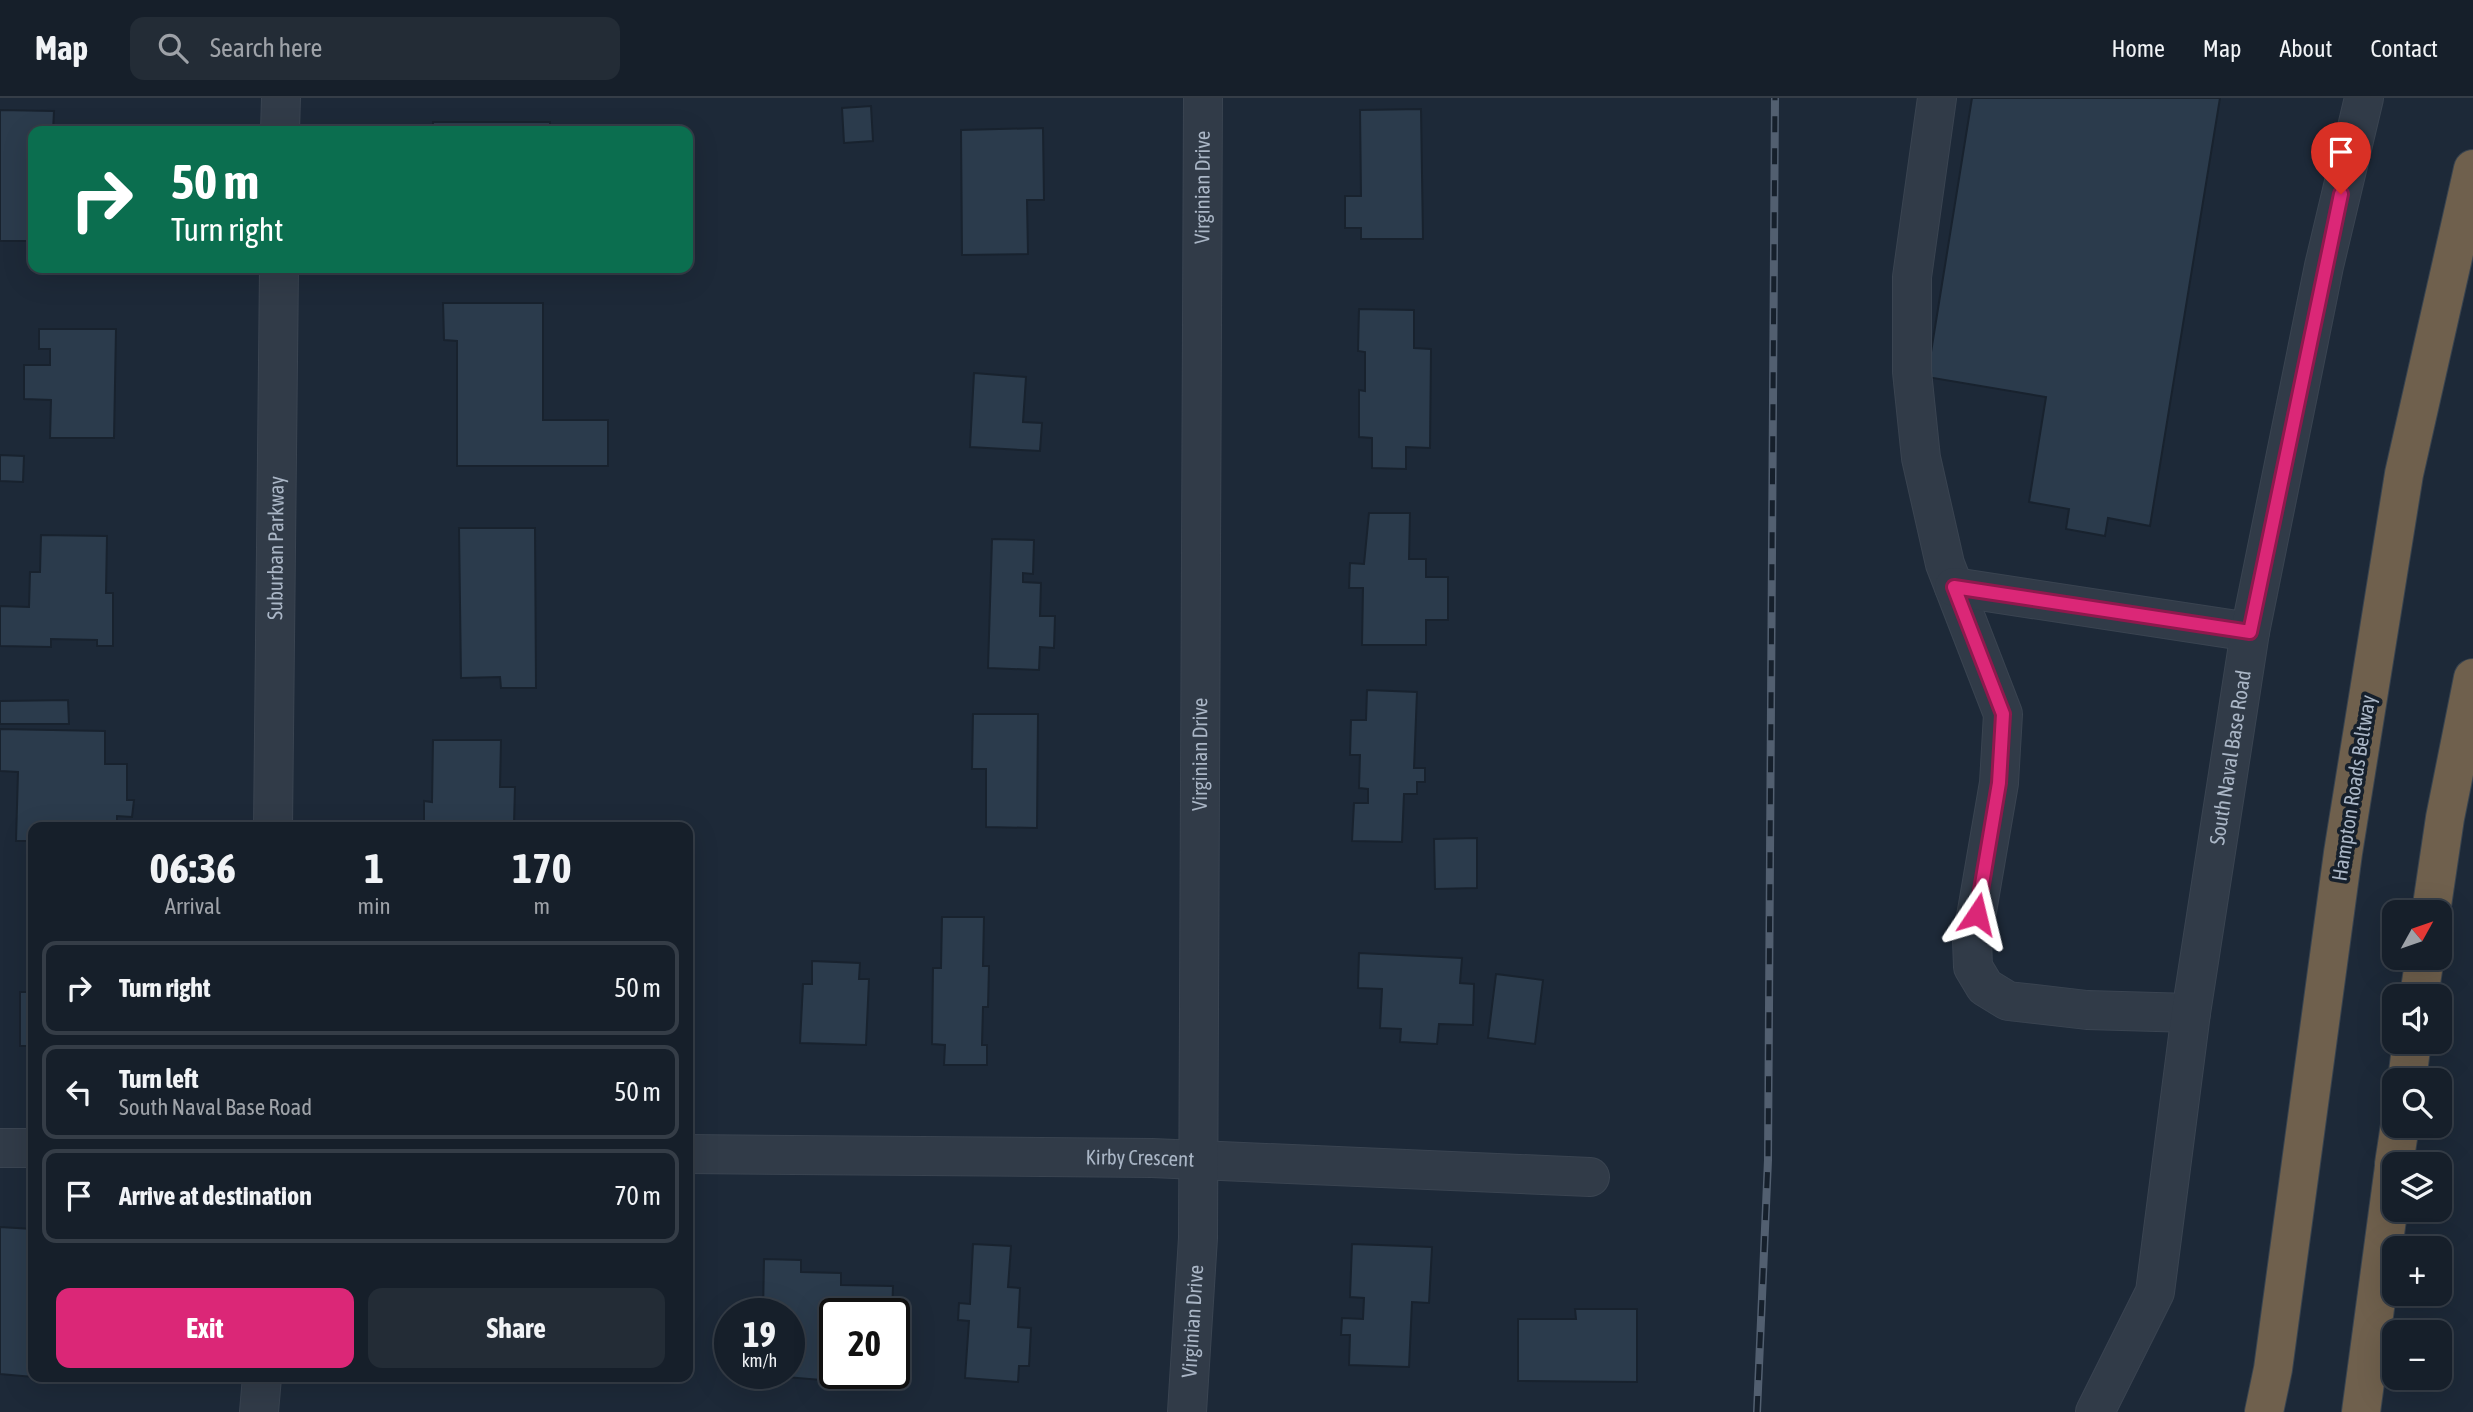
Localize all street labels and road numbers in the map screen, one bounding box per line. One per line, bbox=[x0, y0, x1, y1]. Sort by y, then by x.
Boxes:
street label: Virginian Drive bbox=[1189, 131, 1214, 244]
street label: Suburban Parkway bbox=[262, 476, 288, 620]
street label: South Naval Base Road bbox=[2204, 668, 2255, 846]
street label: Hampton Roads Beltway bbox=[2326, 693, 2380, 883]
street label: Virginian Drive bbox=[1187, 698, 1211, 811]
street label: Kirby Crescent bbox=[1085, 1144, 1195, 1171]
street label: Virginian Drive bbox=[1176, 1264, 1207, 1378]

